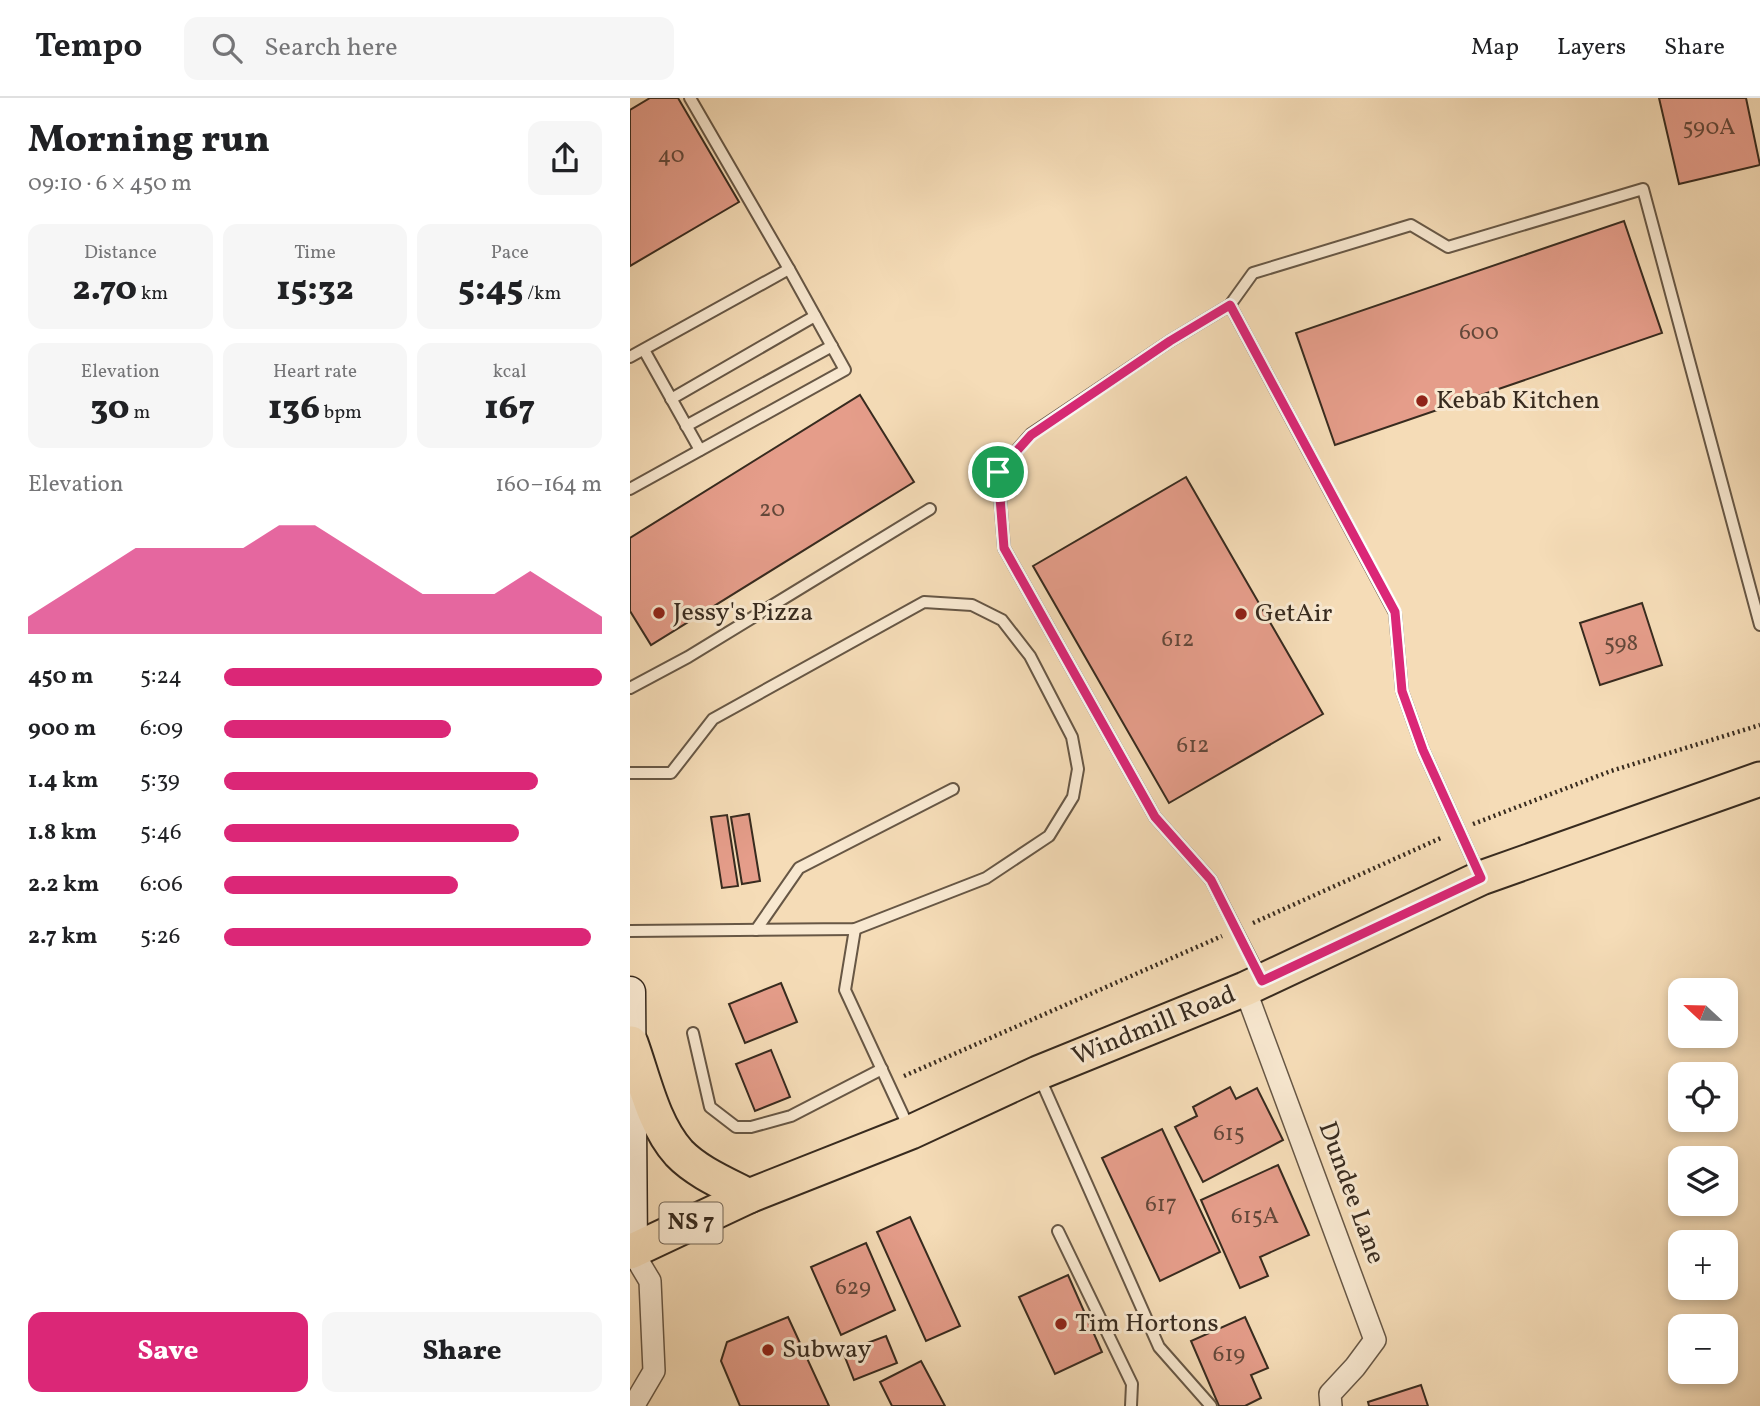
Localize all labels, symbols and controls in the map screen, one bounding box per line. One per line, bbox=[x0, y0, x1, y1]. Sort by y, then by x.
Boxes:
search box bbox=[184, 17, 674, 80]
text: Tempo bbox=[35, 25, 142, 71]
icon: search bbox=[208, 29, 246, 67]
text: Search here bbox=[264, 30, 398, 66]
text: Map bbox=[1471, 31, 1519, 65]
text: Layers bbox=[1557, 31, 1626, 65]
text: Share bbox=[1664, 31, 1725, 65]
house number: 590A bbox=[1682, 112, 1736, 144]
text: Morning run bbox=[28, 115, 270, 168]
button: share bbox=[528, 121, 602, 195]
house number: 40 bbox=[657, 140, 685, 172]
text: 09:10 · 6 × 450 m bbox=[28, 168, 192, 200]
text: Distance bbox=[84, 240, 157, 266]
text: Time bbox=[294, 240, 336, 266]
text: Pace bbox=[491, 240, 529, 266]
text: 2.70 bbox=[73, 266, 137, 314]
text: 15:32 bbox=[276, 266, 354, 314]
text: 5:45 bbox=[458, 266, 523, 314]
text: km bbox=[137, 281, 168, 307]
text: /km bbox=[523, 281, 561, 307]
house number: 600 bbox=[1459, 317, 1499, 349]
text: Elevation bbox=[81, 359, 160, 385]
text: Heart rate bbox=[273, 359, 357, 385]
text: kcal bbox=[493, 359, 527, 385]
place label: Kebab Kitchen bbox=[1436, 383, 1600, 419]
text: 30 bbox=[90, 385, 130, 433]
text: 136 bbox=[268, 385, 320, 433]
text: 167 bbox=[484, 385, 535, 433]
marker: Kebab Kitchen bbox=[1414, 393, 1430, 409]
text: m bbox=[130, 400, 150, 426]
text: bpm bbox=[320, 400, 362, 426]
pin bbox=[968, 442, 1028, 502]
icon: arrive bbox=[979, 453, 1017, 491]
text: Elevation bbox=[28, 469, 124, 501]
text: 160–164 m bbox=[495, 469, 602, 501]
house number: 20 bbox=[759, 494, 785, 526]
place label: Jessy's Pizza bbox=[673, 595, 813, 631]
place label: GetAir bbox=[1255, 596, 1333, 632]
marker: Jessy's Pizza bbox=[651, 605, 667, 621]
marker: GetAir bbox=[1233, 606, 1249, 622]
house number: 612 bbox=[1162, 624, 1194, 656]
house number: 598 bbox=[1604, 628, 1638, 660]
text: 450 m bbox=[28, 661, 93, 693]
text: 5:24 bbox=[140, 661, 182, 693]
text: 900 m bbox=[28, 713, 96, 745]
text: 6:09 bbox=[140, 713, 183, 745]
house number: 612 bbox=[1177, 730, 1209, 762]
text: 1.4 km bbox=[28, 765, 99, 797]
text: 5:39 bbox=[140, 765, 180, 797]
text: 1.8 km bbox=[28, 817, 97, 849]
text: 5:46 bbox=[140, 817, 182, 849]
text: 2.2 km bbox=[28, 869, 99, 901]
text: 6:06 bbox=[140, 869, 183, 901]
text: 2.7 km bbox=[28, 921, 98, 953]
text: 5:26 bbox=[140, 921, 180, 953]
street label: Windmill Road bbox=[1067, 977, 1241, 1075]
north arrow bbox=[1668, 978, 1738, 1048]
map controls bbox=[1668, 978, 1738, 1384]
button: locate bbox=[1668, 1062, 1738, 1132]
street label: Dundee Lane bbox=[1309, 1117, 1393, 1269]
house number: 615 bbox=[1213, 1118, 1245, 1150]
button: layers bbox=[1668, 1146, 1738, 1216]
house number: 617 bbox=[1145, 1189, 1177, 1221]
house number: 615A bbox=[1231, 1201, 1279, 1233]
road number: NS 7 bbox=[659, 1203, 722, 1244]
button: + bbox=[1668, 1230, 1738, 1300]
house number: 629 bbox=[835, 1272, 871, 1304]
place label: Tim Hortons bbox=[1075, 1306, 1219, 1342]
button: Save bbox=[28, 1312, 308, 1392]
button: Share bbox=[322, 1312, 602, 1392]
button: − bbox=[1668, 1314, 1738, 1384]
marker: Tim Hortons bbox=[1053, 1316, 1069, 1332]
place label: Subway bbox=[782, 1332, 871, 1368]
house number: 619 bbox=[1213, 1339, 1245, 1371]
marker: Subway bbox=[760, 1342, 776, 1358]

